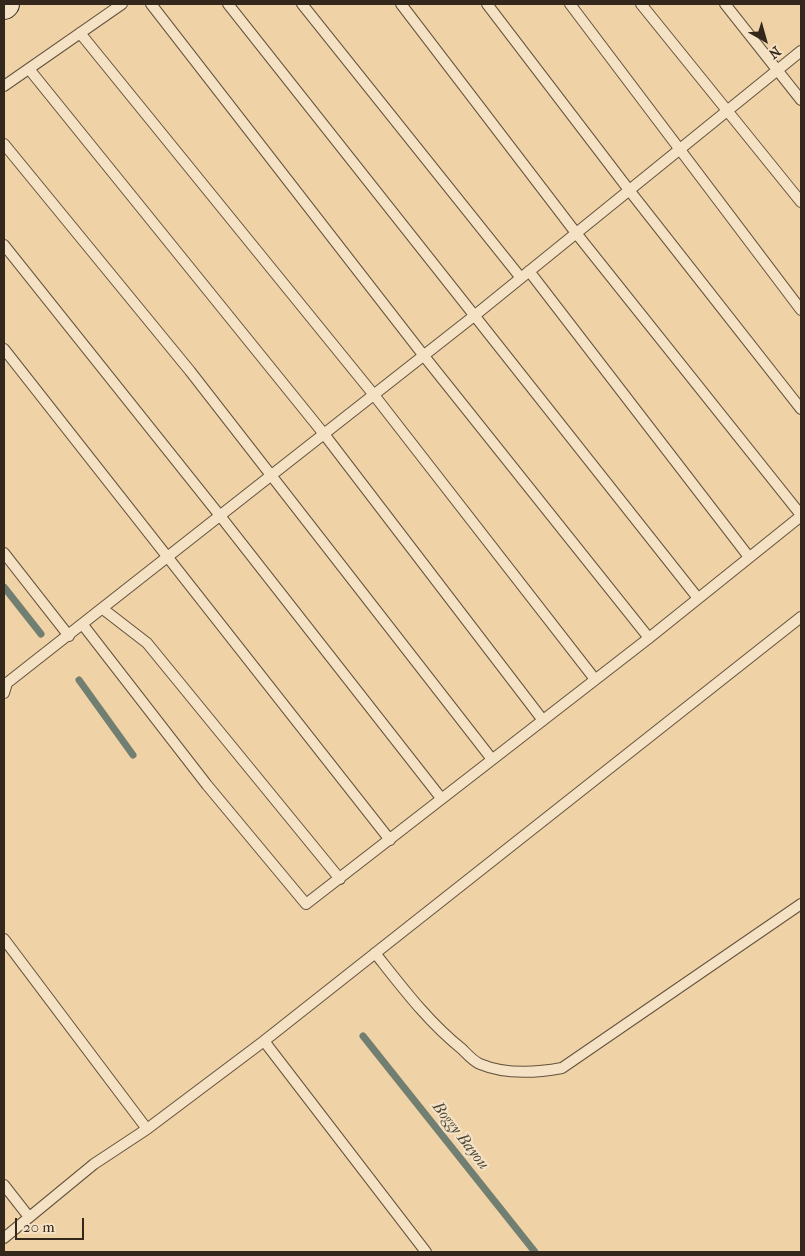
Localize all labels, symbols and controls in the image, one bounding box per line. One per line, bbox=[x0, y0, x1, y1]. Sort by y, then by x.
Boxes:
north arrow bbox=[740, 15, 790, 65]
text: N bbox=[765, 42, 784, 62]
water label: Boggy Bayou bbox=[428, 1098, 492, 1174]
scale bar bbox=[18, 1208, 86, 1240]
text: 20 m bbox=[23, 1218, 55, 1236]

